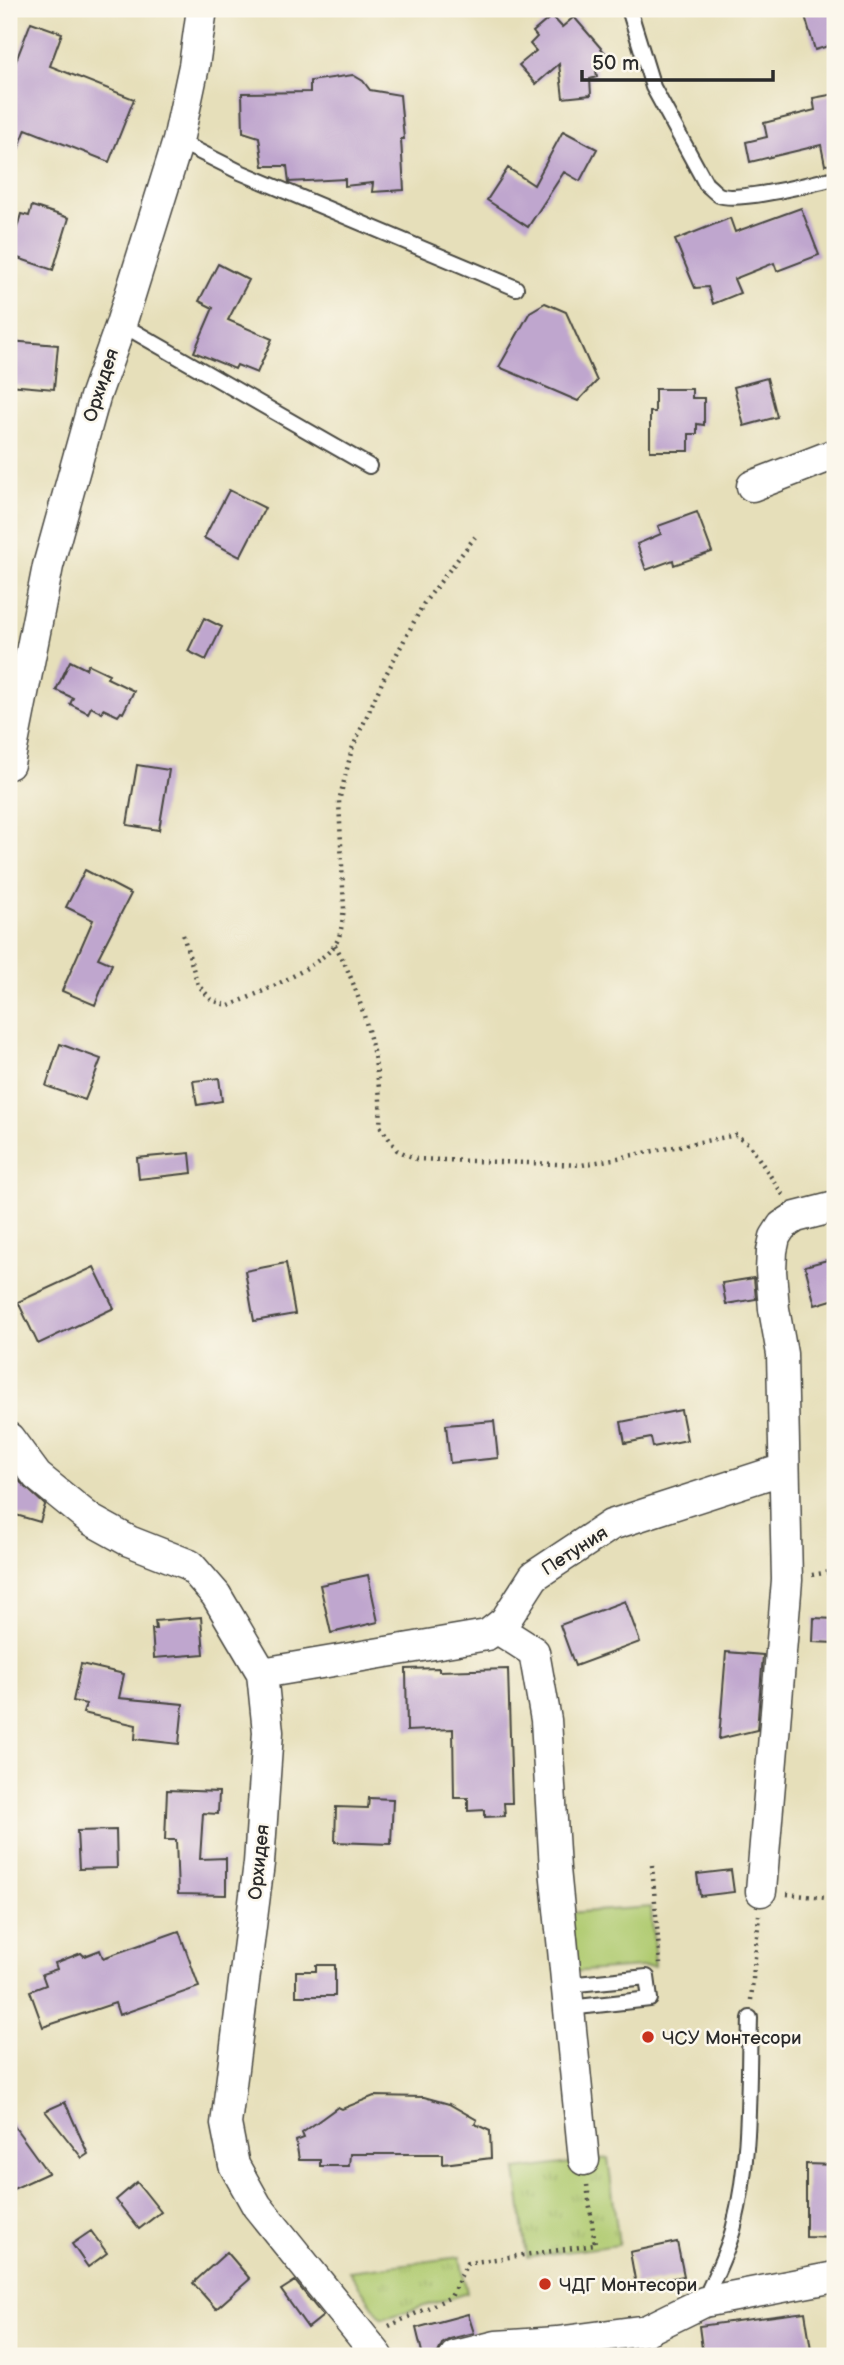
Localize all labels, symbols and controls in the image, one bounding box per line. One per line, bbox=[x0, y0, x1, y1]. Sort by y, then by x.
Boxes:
scale bar bbox=[582, 38, 772, 82]
text: 50 m bbox=[592, 51, 639, 76]
street label: Орхидея bbox=[79, 346, 124, 425]
street label: Петуния bbox=[537, 1521, 612, 1581]
street label: Орхидея bbox=[244, 1823, 275, 1901]
place label: ЧСУ Монтесори bbox=[662, 2027, 802, 2050]
marker: ЧСУ Монтесори bbox=[640, 2029, 656, 2045]
place label: ЧДГ Монтесори bbox=[559, 2274, 697, 2297]
marker: ЧДГ Монтесори bbox=[537, 2276, 553, 2292]

